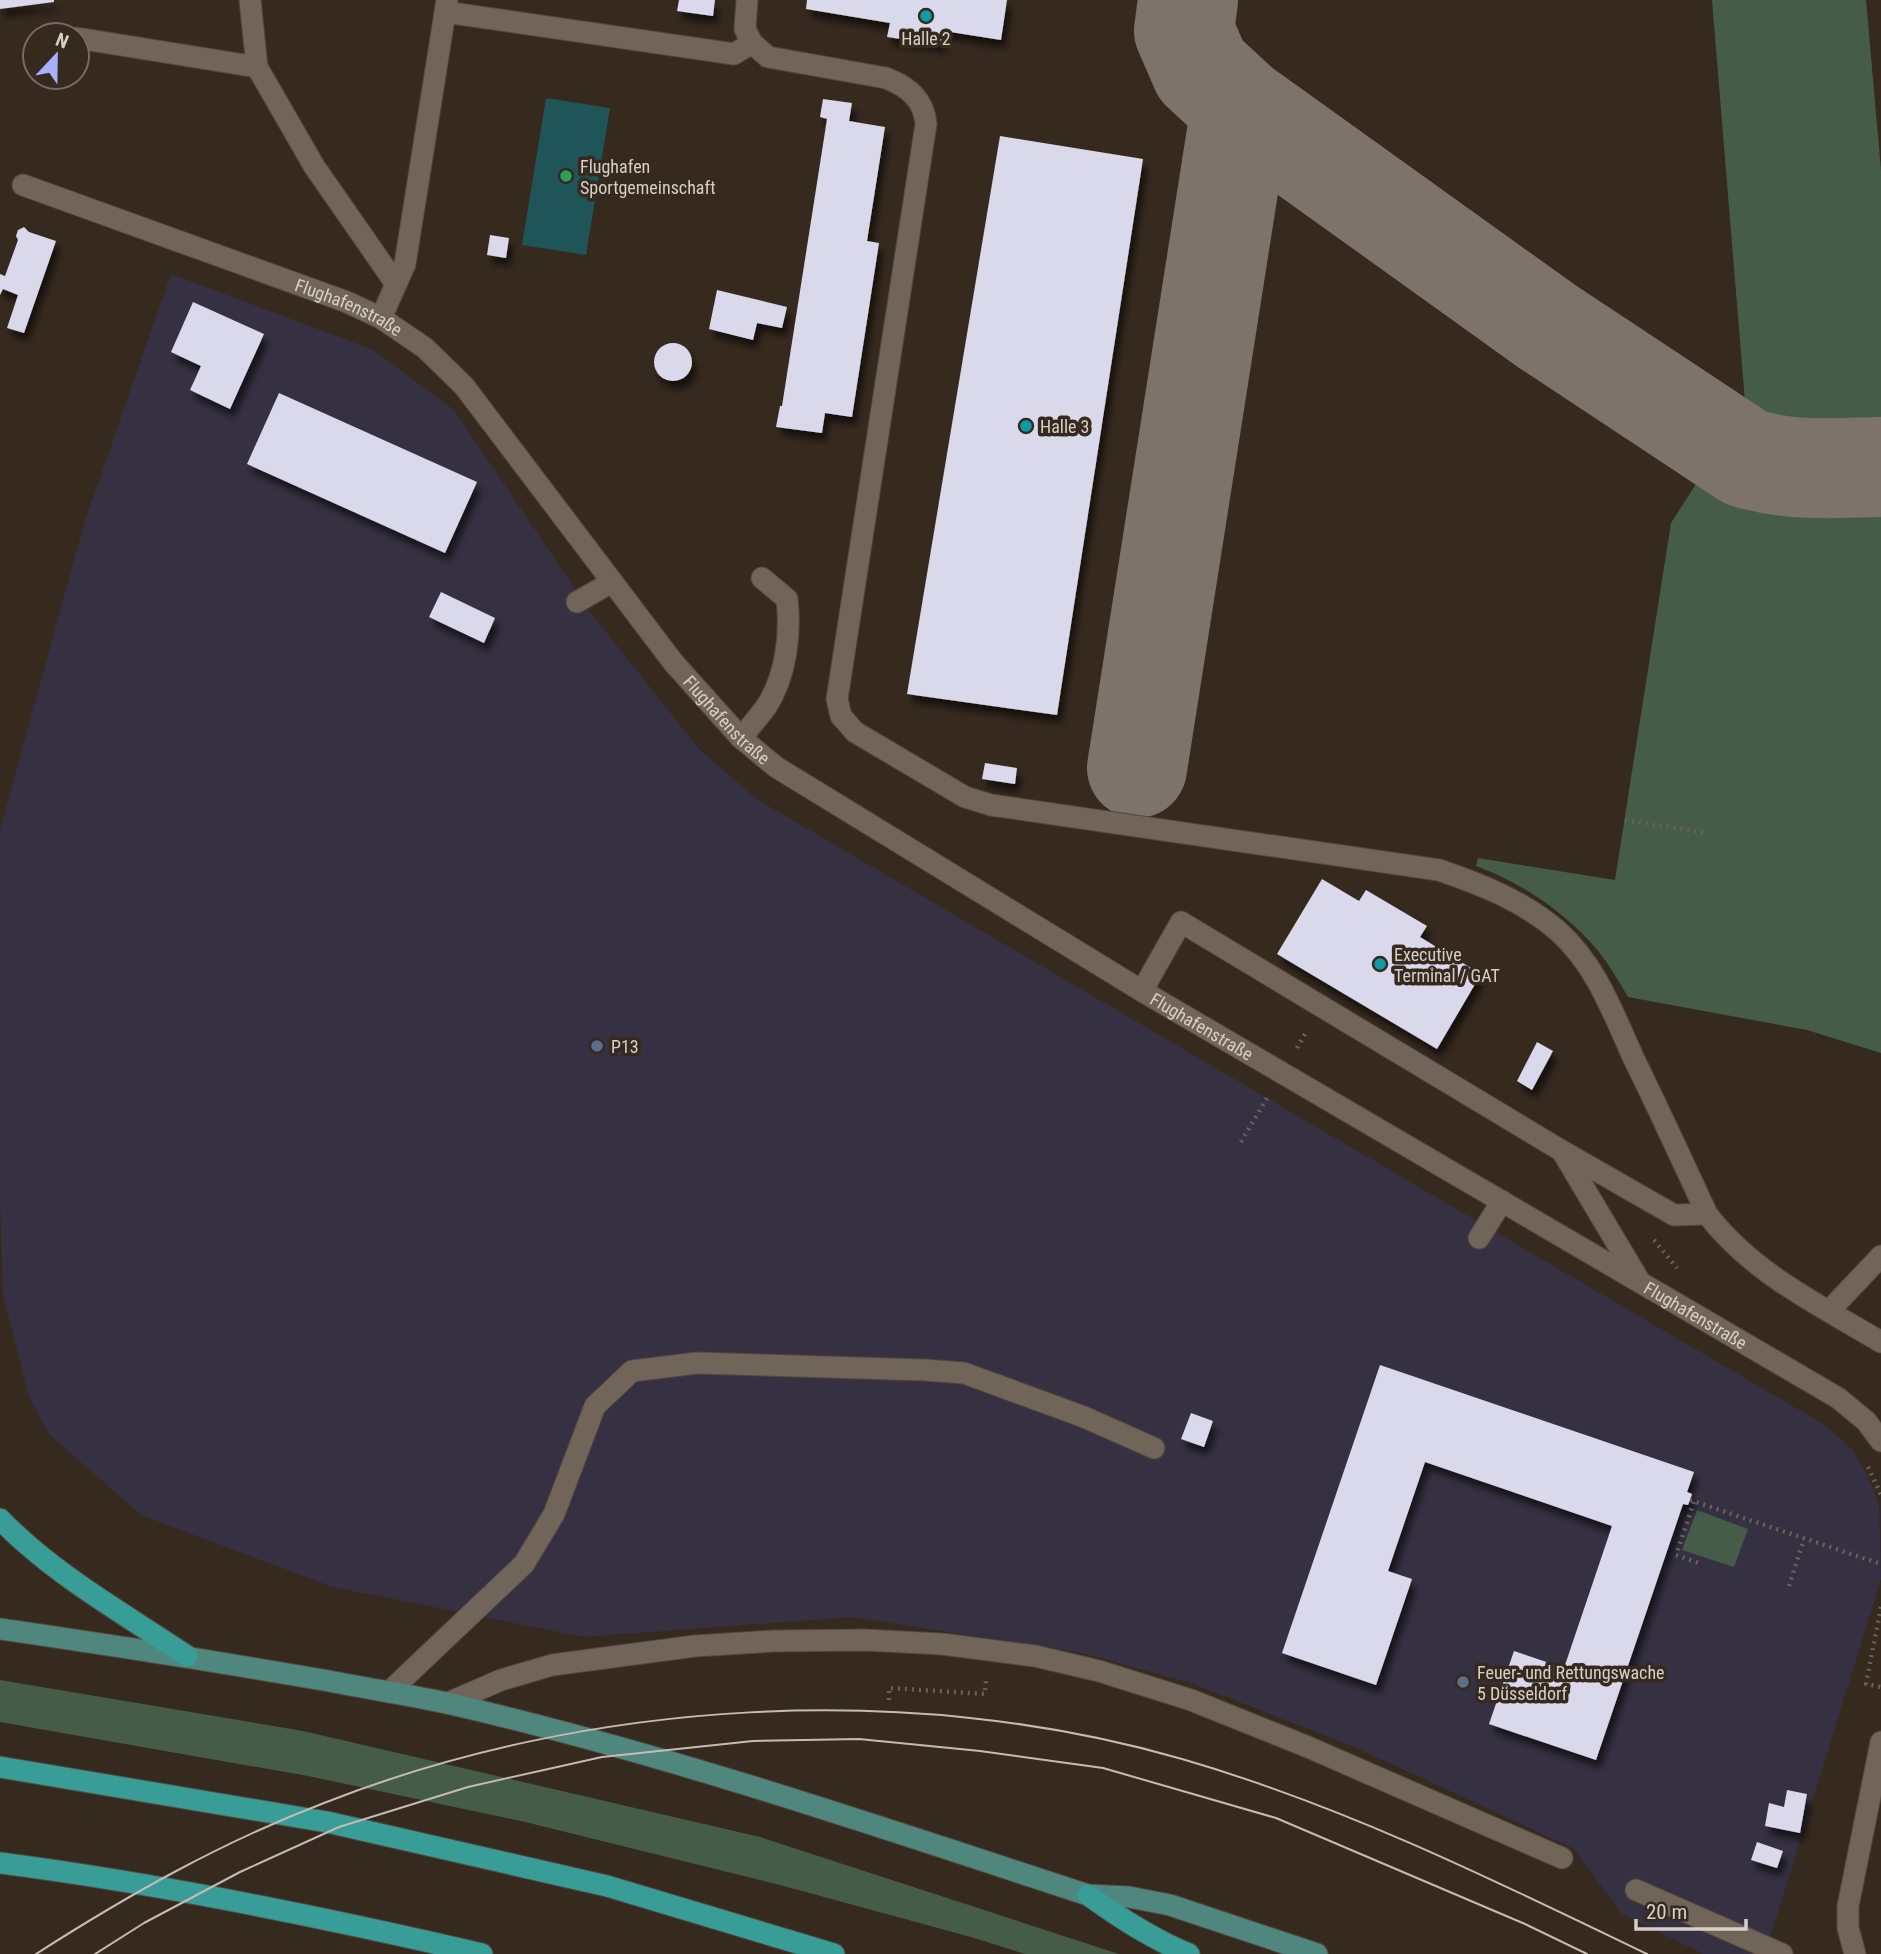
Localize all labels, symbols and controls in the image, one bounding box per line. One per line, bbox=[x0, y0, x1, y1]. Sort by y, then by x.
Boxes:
marker: Halle 2 bbox=[918, 8, 934, 24]
north arrow bbox=[21, 21, 91, 91]
text: N bbox=[52, 28, 72, 54]
place label: Halle 2 bbox=[901, 28, 951, 49]
place label: Flughafen Sportgemeinschaft bbox=[580, 156, 716, 198]
marker: Flughafen Sportgemeinschaft bbox=[558, 168, 574, 184]
street label: Flughafenstraße bbox=[292, 274, 407, 340]
place label: Halle 3 bbox=[1040, 416, 1090, 437]
marker: Halle 3 bbox=[1018, 418, 1034, 434]
street label: Flughafenstraße bbox=[679, 671, 775, 768]
place label: Executive Terminal / GAT bbox=[1394, 944, 1500, 986]
marker: Executive Terminal / GAT bbox=[1372, 956, 1388, 972]
street label: Flughafenstraße bbox=[1147, 988, 1257, 1064]
place label: P13 bbox=[611, 1036, 639, 1057]
marker: P13 bbox=[589, 1038, 605, 1054]
street label: Flughafenstraße bbox=[1641, 1277, 1751, 1353]
place label: Feuer- und Rettungswache 5 Düsseldorf bbox=[1477, 1662, 1665, 1704]
marker: Feuer- und Rettungswache 5 Düsseldorf bbox=[1455, 1674, 1471, 1690]
scale bar bbox=[1636, 1888, 1746, 1932]
text: 20 m bbox=[1646, 1900, 1687, 1924]

